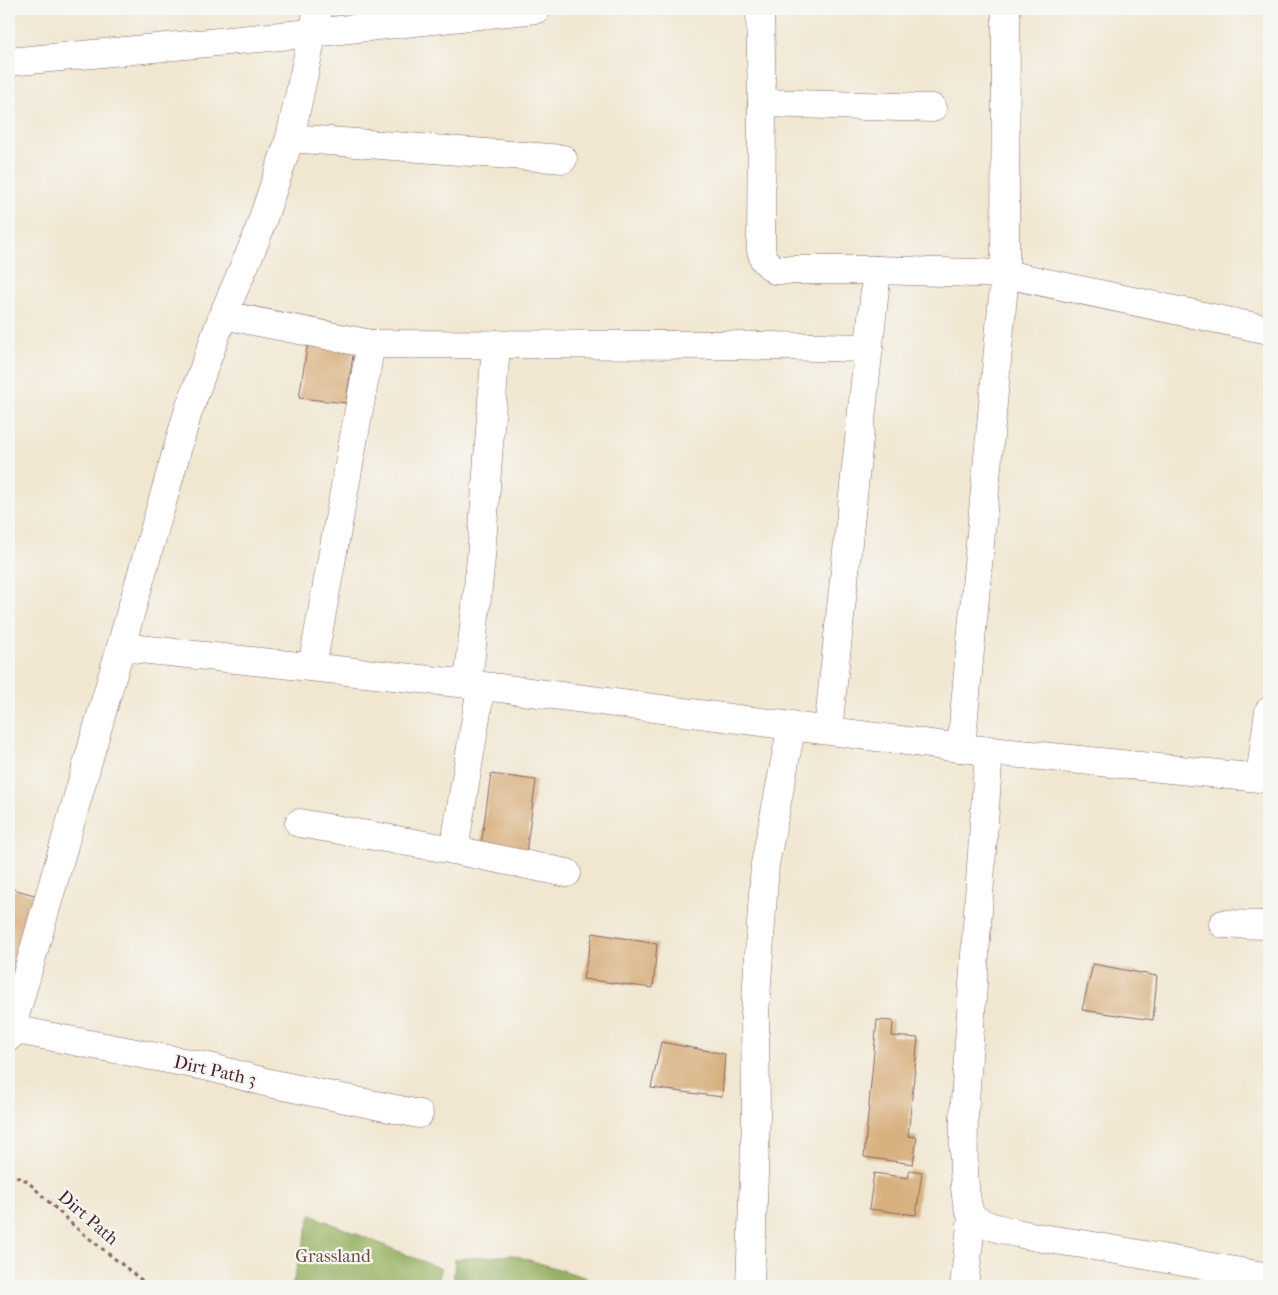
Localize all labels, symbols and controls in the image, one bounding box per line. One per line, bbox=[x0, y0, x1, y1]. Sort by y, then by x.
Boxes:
street label: Dirt Path 3 bbox=[172, 1051, 258, 1091]
street label: Dirt Path bbox=[54, 1186, 122, 1250]
park label: Grassland bbox=[295, 1246, 371, 1267]

